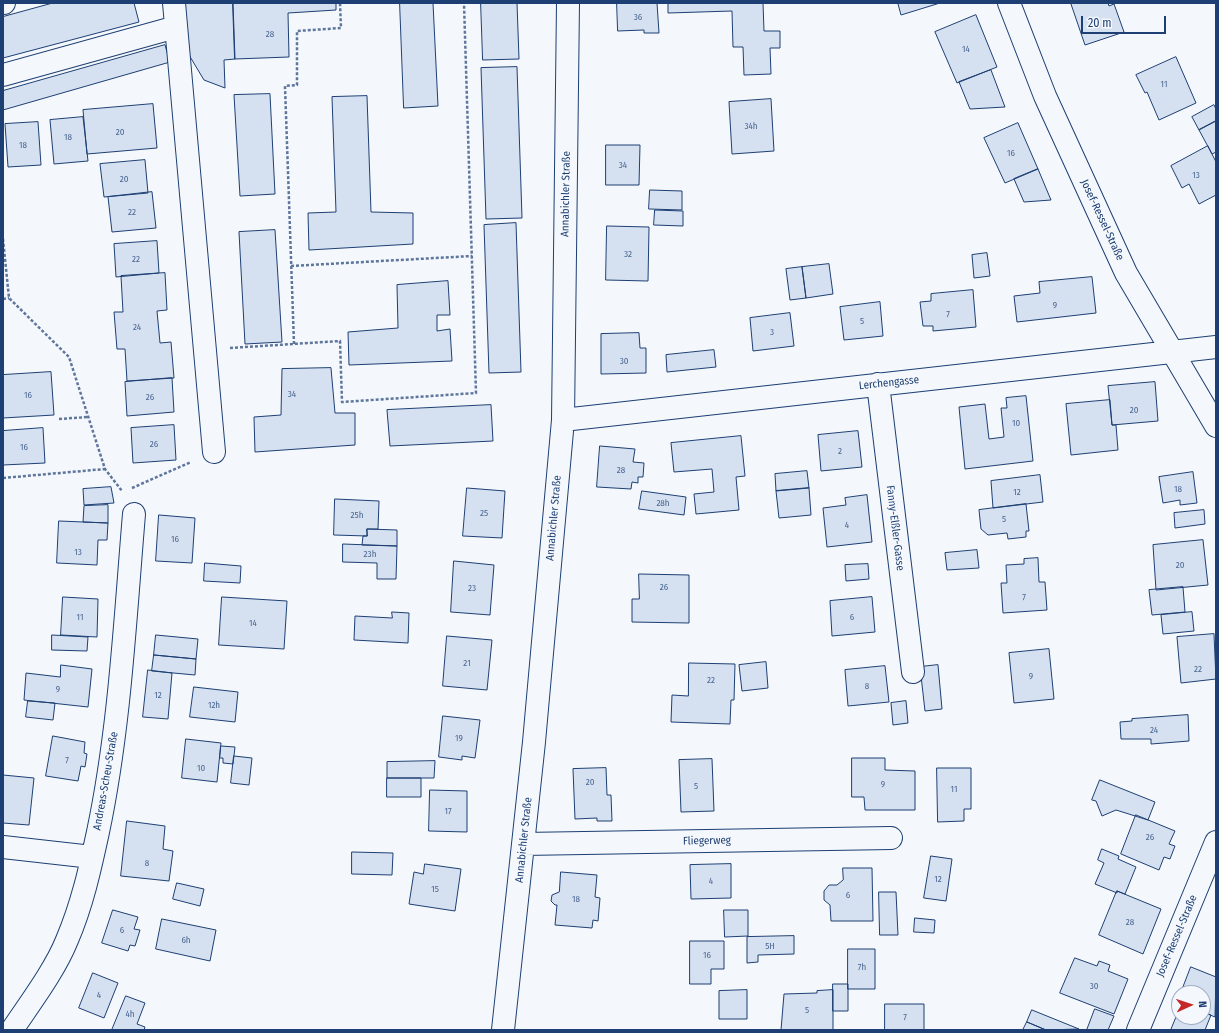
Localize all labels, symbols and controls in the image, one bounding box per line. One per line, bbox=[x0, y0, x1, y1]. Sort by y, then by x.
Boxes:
scale bar bbox=[1083, 8, 1168, 34]
house number: 36 bbox=[634, 12, 642, 22]
text: 20 m bbox=[1088, 16, 1112, 30]
house number: 28 bbox=[266, 29, 274, 39]
house number: 14 bbox=[962, 44, 970, 54]
house number: 11 bbox=[1161, 79, 1167, 89]
house number: 34h bbox=[744, 121, 758, 131]
house number: 20 bbox=[116, 127, 124, 137]
house number: 18 bbox=[64, 132, 72, 142]
house number: 18 bbox=[19, 140, 27, 150]
house number: 16 bbox=[1007, 148, 1015, 158]
street label: Annabichler Straße bbox=[559, 151, 573, 237]
house number: 34 bbox=[619, 160, 627, 170]
house number: 13 bbox=[1192, 170, 1200, 180]
house number: 20 bbox=[120, 174, 128, 184]
street label: Josef-Ressel-Straße bbox=[1077, 177, 1127, 263]
house number: 22 bbox=[128, 207, 136, 217]
house number: 32 bbox=[624, 249, 632, 259]
house number: 22 bbox=[132, 254, 140, 264]
house number: 9 bbox=[1053, 300, 1057, 310]
house number: 7 bbox=[946, 309, 950, 319]
house number: 5 bbox=[860, 316, 864, 326]
house number: 24 bbox=[133, 322, 141, 332]
house number: 3 bbox=[770, 327, 774, 337]
house number: 30 bbox=[620, 356, 628, 366]
street label: Lerchengasse bbox=[858, 373, 920, 393]
house number: 34 bbox=[288, 389, 296, 399]
house number: 16 bbox=[24, 390, 32, 400]
house number: 26 bbox=[146, 392, 154, 402]
house number: 20 bbox=[1130, 405, 1138, 415]
house number: 10 bbox=[1012, 418, 1020, 428]
house number: 26 bbox=[150, 439, 158, 449]
house number: 16 bbox=[20, 442, 28, 452]
house number: 2 bbox=[838, 446, 842, 456]
house number: 28 bbox=[617, 465, 625, 475]
street label: Annabichler Straße bbox=[544, 475, 564, 561]
house number: 18 bbox=[1174, 484, 1182, 494]
street label: Fanny-Elßler-Gasse bbox=[883, 485, 907, 571]
house number: 12 bbox=[1013, 487, 1021, 497]
house number: 28h bbox=[656, 498, 670, 508]
house number: 25 bbox=[480, 508, 488, 518]
house number: 25h bbox=[351, 510, 363, 520]
house number: 5 bbox=[1002, 514, 1006, 524]
house number: 4 bbox=[845, 520, 849, 530]
house number: 16 bbox=[171, 534, 179, 544]
house number: 13 bbox=[74, 547, 82, 557]
house number: 23h bbox=[364, 549, 376, 559]
house number: 20 bbox=[1176, 560, 1184, 570]
house number: 26 bbox=[660, 582, 668, 592]
house number: 23 bbox=[468, 583, 476, 593]
house number: 7 bbox=[1022, 592, 1026, 602]
house number: 11 bbox=[77, 612, 83, 622]
house number: 6 bbox=[850, 612, 854, 622]
house number: 14 bbox=[249, 618, 257, 628]
house number: 21 bbox=[463, 658, 471, 668]
house number: 22 bbox=[1194, 664, 1202, 674]
house number: 9 bbox=[1029, 671, 1033, 681]
house number: 22 bbox=[707, 675, 715, 685]
house number: 8 bbox=[865, 681, 869, 691]
house number: 9 bbox=[56, 684, 60, 694]
house number: 12 bbox=[154, 690, 162, 700]
house number: 12h bbox=[208, 700, 220, 710]
house number: 24 bbox=[1150, 725, 1158, 735]
street label: Andreas-Scheu-Straße bbox=[91, 731, 121, 831]
house number: 19 bbox=[455, 733, 463, 743]
house number: 7 bbox=[65, 755, 69, 765]
house number: 10 bbox=[197, 763, 205, 773]
house number: 20 bbox=[586, 777, 594, 787]
house number: 9 bbox=[881, 779, 885, 789]
house number: 5 bbox=[694, 781, 698, 791]
house number: 11 bbox=[951, 784, 957, 794]
street label: Annabichler Straße bbox=[513, 797, 535, 883]
house number: 17 bbox=[444, 806, 452, 816]
house number: 26 bbox=[1146, 832, 1154, 842]
street label: Fliegerweg bbox=[683, 834, 731, 848]
house number: 8 bbox=[145, 858, 149, 868]
house number: 12 bbox=[934, 874, 942, 884]
house number: 4 bbox=[709, 876, 713, 886]
house number: 15 bbox=[431, 884, 439, 894]
house number: 6 bbox=[846, 890, 850, 900]
street label: Josef-Ressel-Straße bbox=[1154, 893, 1200, 979]
house number: 18 bbox=[572, 894, 580, 904]
house number: 28 bbox=[1126, 917, 1134, 927]
house number: 6 bbox=[120, 925, 124, 935]
house number: 6h bbox=[181, 935, 191, 945]
house number: 5H bbox=[765, 941, 775, 951]
house number: 16 bbox=[703, 950, 711, 960]
house number: 7h bbox=[858, 962, 866, 972]
house number: 30 bbox=[1090, 981, 1098, 991]
north arrow bbox=[1171, 985, 1211, 1025]
house number: 4 bbox=[97, 990, 101, 1000]
text: N bbox=[1196, 1001, 1209, 1008]
house number: 5 bbox=[805, 1005, 809, 1015]
house number: 4h bbox=[125, 1009, 135, 1019]
house number: 7 bbox=[903, 1012, 907, 1022]

